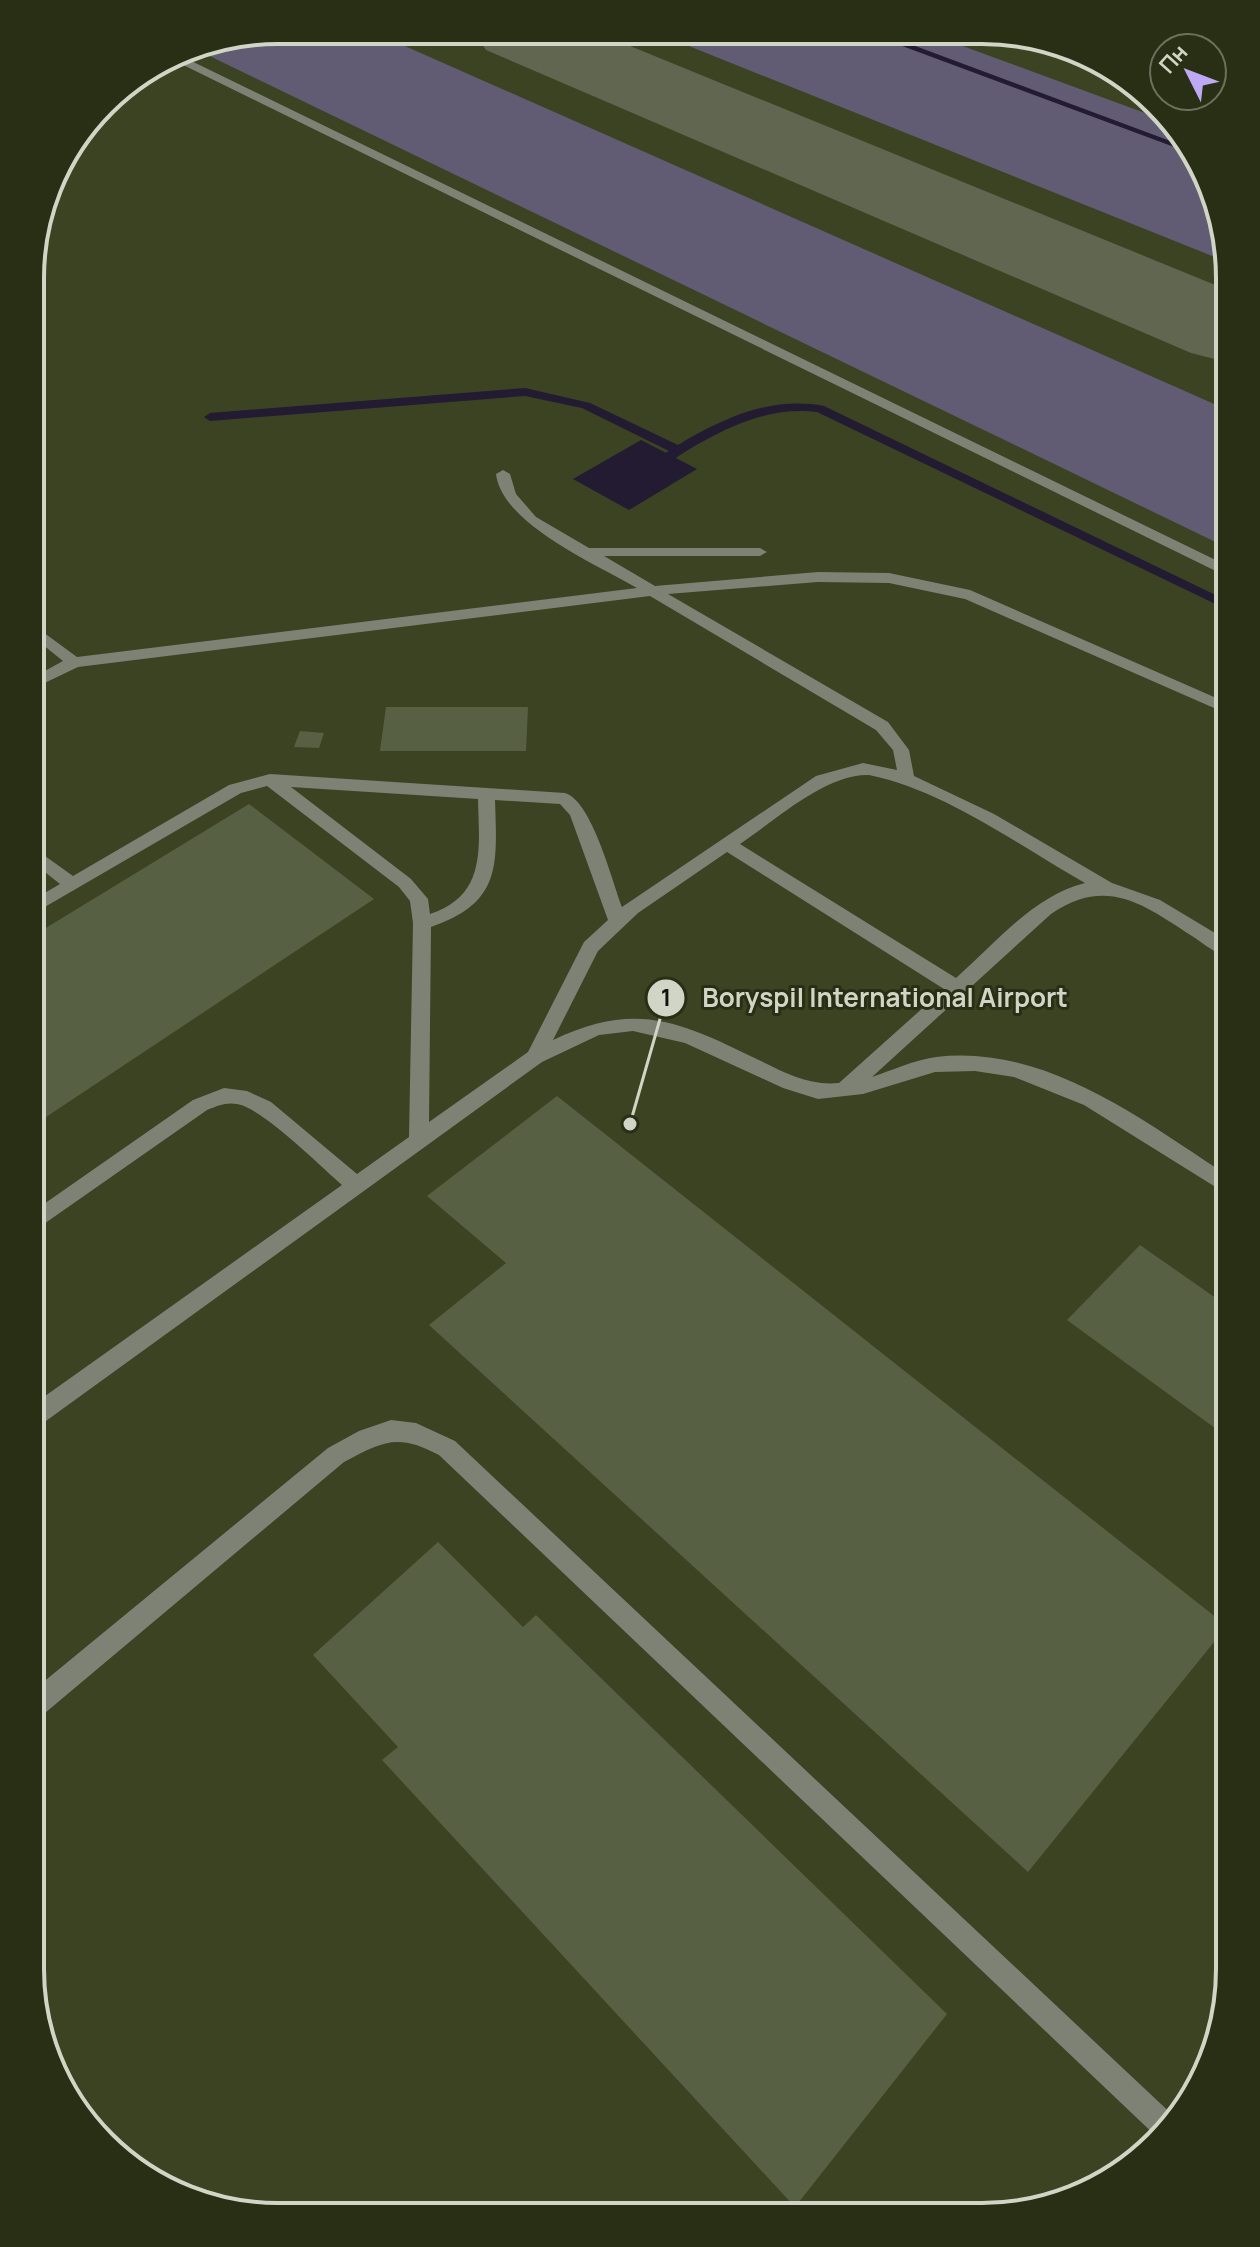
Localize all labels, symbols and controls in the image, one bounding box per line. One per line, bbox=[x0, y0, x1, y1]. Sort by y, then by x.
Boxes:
north arrow bbox=[1148, 32, 1228, 112]
text: Пн bbox=[1152, 38, 1194, 80]
callout: Boryspil International Airport bbox=[646, 973, 1083, 1023]
text: Boryspil International Airport bbox=[702, 979, 1068, 1015]
text: 1 bbox=[661, 980, 671, 1013]

